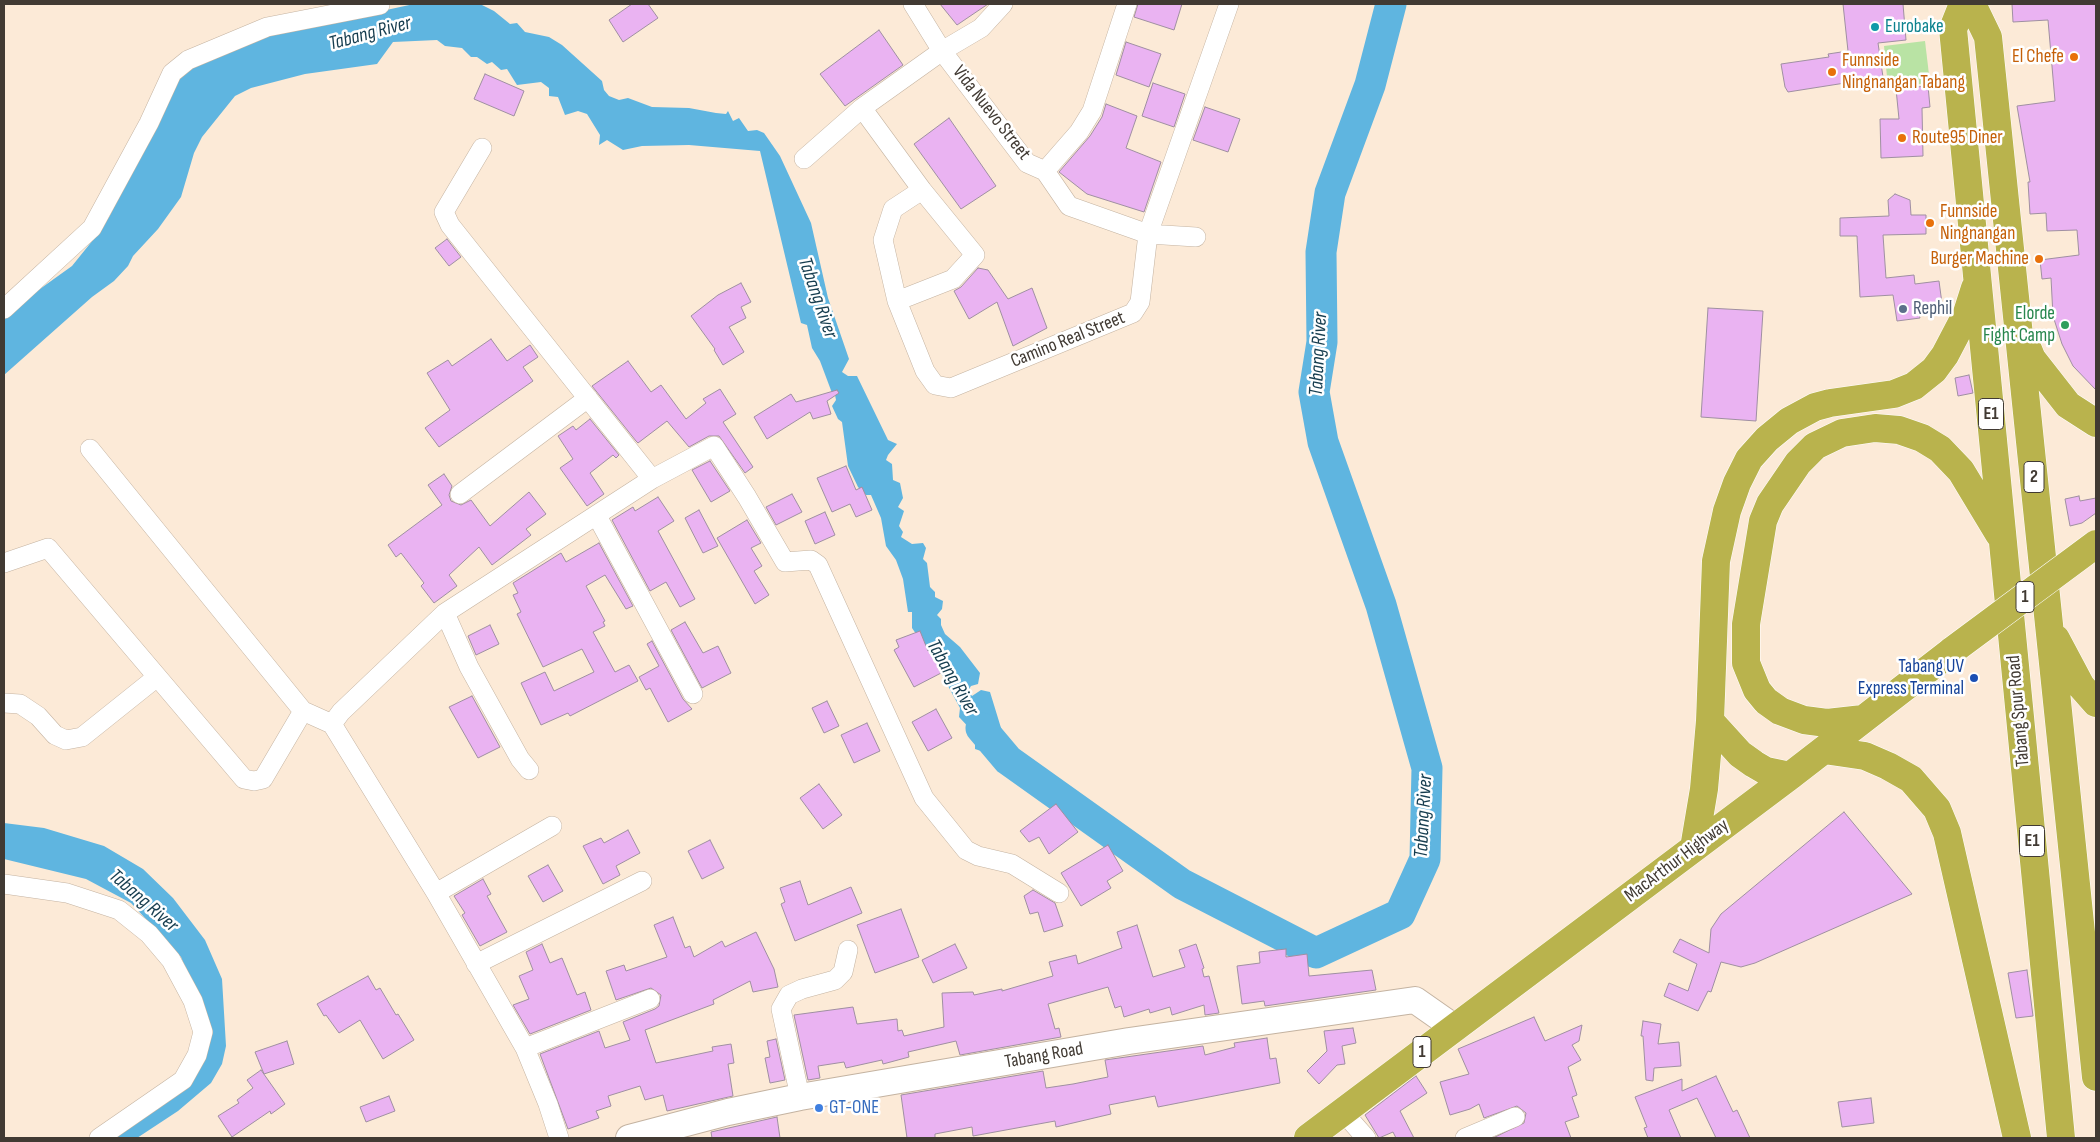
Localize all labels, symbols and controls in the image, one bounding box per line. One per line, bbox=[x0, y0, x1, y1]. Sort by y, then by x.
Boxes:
water label: Tabang River bbox=[326, 12, 414, 56]
place label: Eurobake bbox=[1885, 16, 1944, 38]
marker: Eurobake bbox=[1869, 21, 1881, 33]
place label: El Chefe bbox=[2012, 46, 2064, 68]
place label: Funnside Ningnangan Tabang bbox=[1842, 50, 1965, 94]
marker: El Chefe bbox=[2068, 51, 2080, 63]
street label: Vida Nuevo Street bbox=[947, 61, 1035, 165]
marker: Funnside Ningnangan Tabang bbox=[1826, 66, 1838, 78]
place label: Route95 Diner bbox=[1912, 127, 2003, 149]
marker: Route95 Diner bbox=[1896, 132, 1908, 144]
place label: Funnside Ningnangan bbox=[1940, 201, 2015, 245]
marker: Funnside Ningnangan bbox=[1924, 217, 1936, 229]
place label: Burger Machine bbox=[1930, 248, 2029, 270]
marker: Burger Machine bbox=[2033, 253, 2045, 265]
water label: Tabang River bbox=[792, 254, 842, 342]
place label: Rephil bbox=[1913, 298, 1952, 320]
marker: Rephil bbox=[1897, 303, 1909, 315]
place label: Elorde Fight Camp bbox=[1983, 303, 2055, 347]
street label: Camino Real Street bbox=[1008, 307, 1128, 373]
water label: Tabang River bbox=[1305, 311, 1333, 397]
marker: Elorde Fight Camp bbox=[2059, 319, 2071, 331]
road number: E1 bbox=[1978, 398, 2004, 429]
road number: 2 bbox=[2024, 462, 2044, 492]
road number: 1 bbox=[2016, 582, 2034, 612]
water label: Tabang River bbox=[921, 636, 983, 720]
street label: Tabang Spur Road bbox=[2003, 654, 2035, 768]
place label: Tabang UV Express Terminal bbox=[1858, 656, 1964, 700]
marker: Tabang UV Express Terminal bbox=[1968, 672, 1980, 684]
water label: Tabang River bbox=[1410, 773, 1438, 859]
street label: MacArthur Highway bbox=[1620, 814, 1734, 908]
road number: E1 bbox=[2020, 826, 2044, 856]
water label: Tabang River bbox=[103, 864, 183, 938]
road number: 1 bbox=[1413, 1036, 1431, 1068]
street label: Tabang Road bbox=[1003, 1038, 1085, 1074]
place label: GT-ONE bbox=[829, 1097, 879, 1119]
marker: GT-ONE bbox=[813, 1102, 825, 1114]

